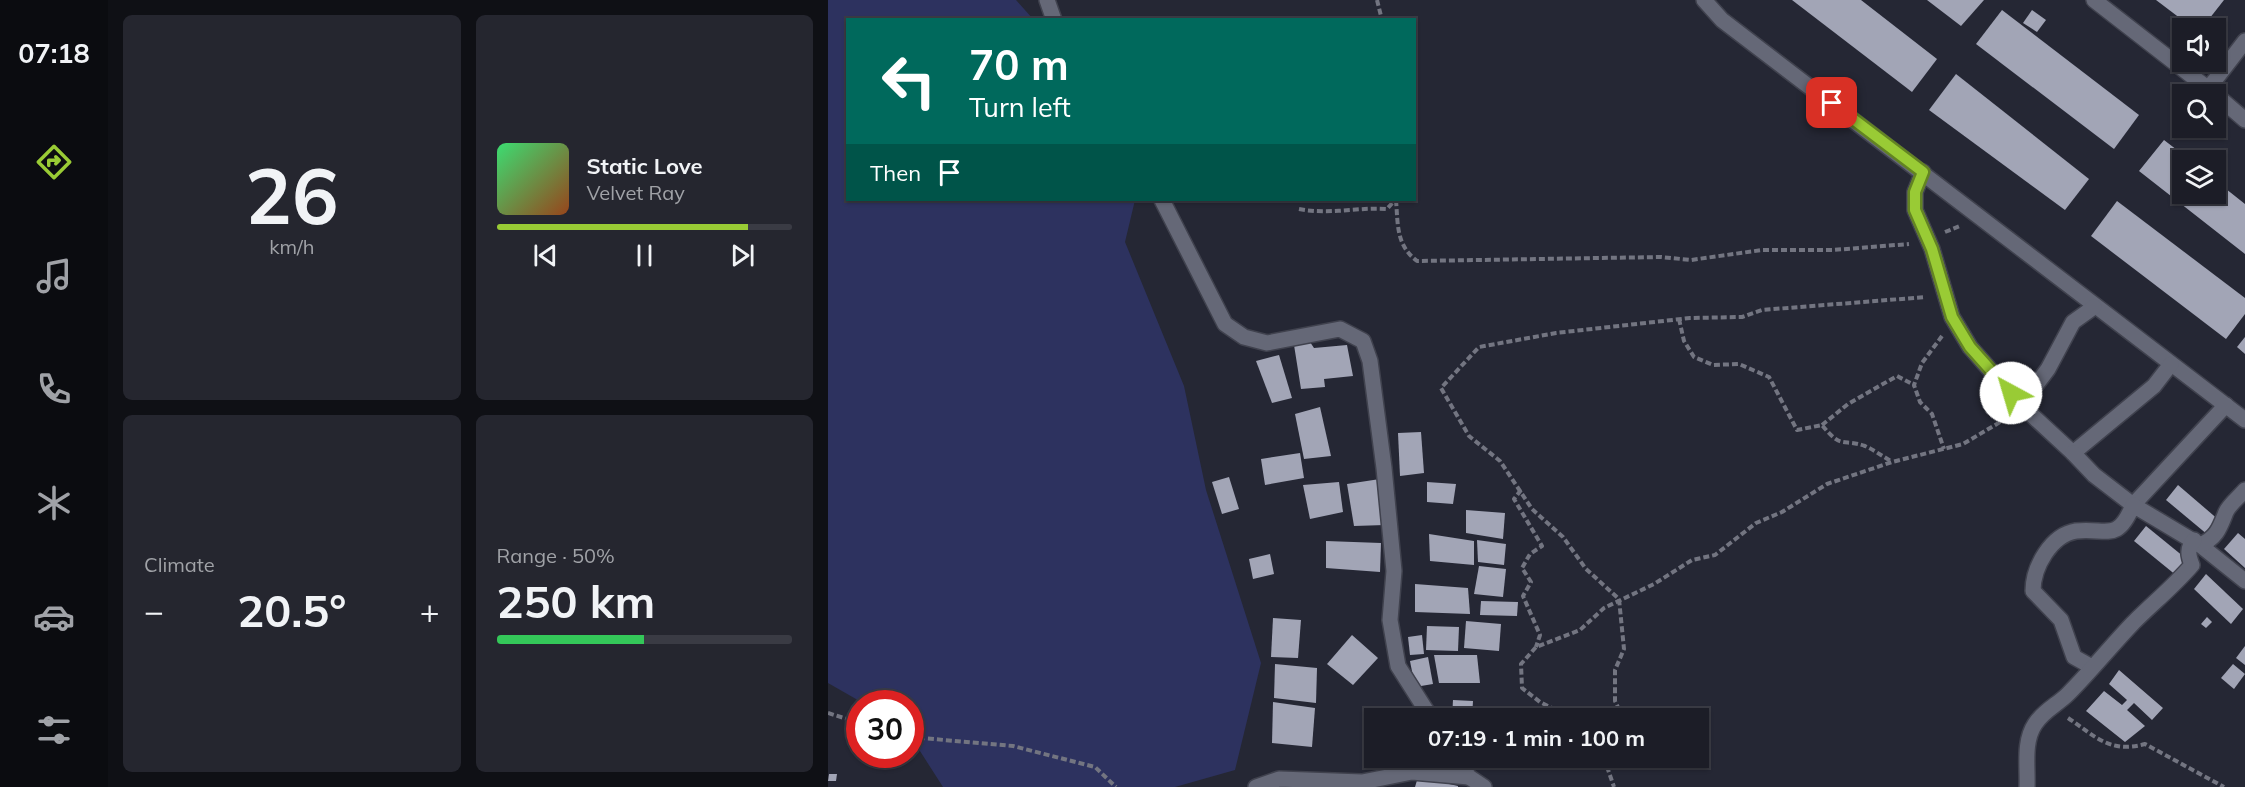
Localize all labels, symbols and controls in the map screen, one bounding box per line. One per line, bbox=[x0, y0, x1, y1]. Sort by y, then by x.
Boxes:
map controls bbox=[2172, 18, 2226, 204]
button: sound bbox=[2172, 18, 2226, 72]
text: 07:18 bbox=[18, 36, 90, 70]
text: 70 m bbox=[969, 38, 1069, 91]
icon: left bbox=[870, 42, 948, 120]
pin bbox=[1806, 77, 1857, 128]
button: search bbox=[2172, 84, 2226, 138]
icon: arrive bbox=[1815, 86, 1848, 119]
text: Turn left bbox=[969, 90, 1071, 124]
icon: directions bbox=[33, 141, 75, 183]
text: 26 bbox=[245, 146, 339, 244]
button: layers bbox=[2172, 150, 2226, 204]
text: Static Love bbox=[587, 152, 703, 180]
icon: arrive bbox=[933, 156, 966, 189]
text: Then bbox=[870, 159, 921, 187]
text: Velvet Ray bbox=[587, 180, 685, 205]
text: km/h bbox=[269, 234, 314, 259]
icon: previous bbox=[529, 239, 562, 272]
icon: pause bbox=[628, 239, 661, 272]
icon: next bbox=[726, 239, 759, 272]
icon: music bbox=[33, 255, 75, 297]
position arrow bbox=[1979, 361, 2043, 425]
icon: phone bbox=[33, 368, 75, 410]
icon: climate bbox=[33, 482, 75, 524]
text: Range · 50% bbox=[497, 543, 615, 568]
text: Climate bbox=[144, 552, 215, 577]
text: 250 km bbox=[497, 573, 655, 629]
text: 20.5° bbox=[237, 582, 346, 638]
text: − bbox=[144, 590, 164, 631]
text: + bbox=[420, 590, 440, 631]
icon: car bbox=[33, 596, 75, 638]
speed limit sign: 30 bbox=[846, 690, 924, 768]
icon: filters bbox=[33, 709, 75, 751]
text: 07:19 · 1 min · 100 m bbox=[1428, 724, 1645, 752]

